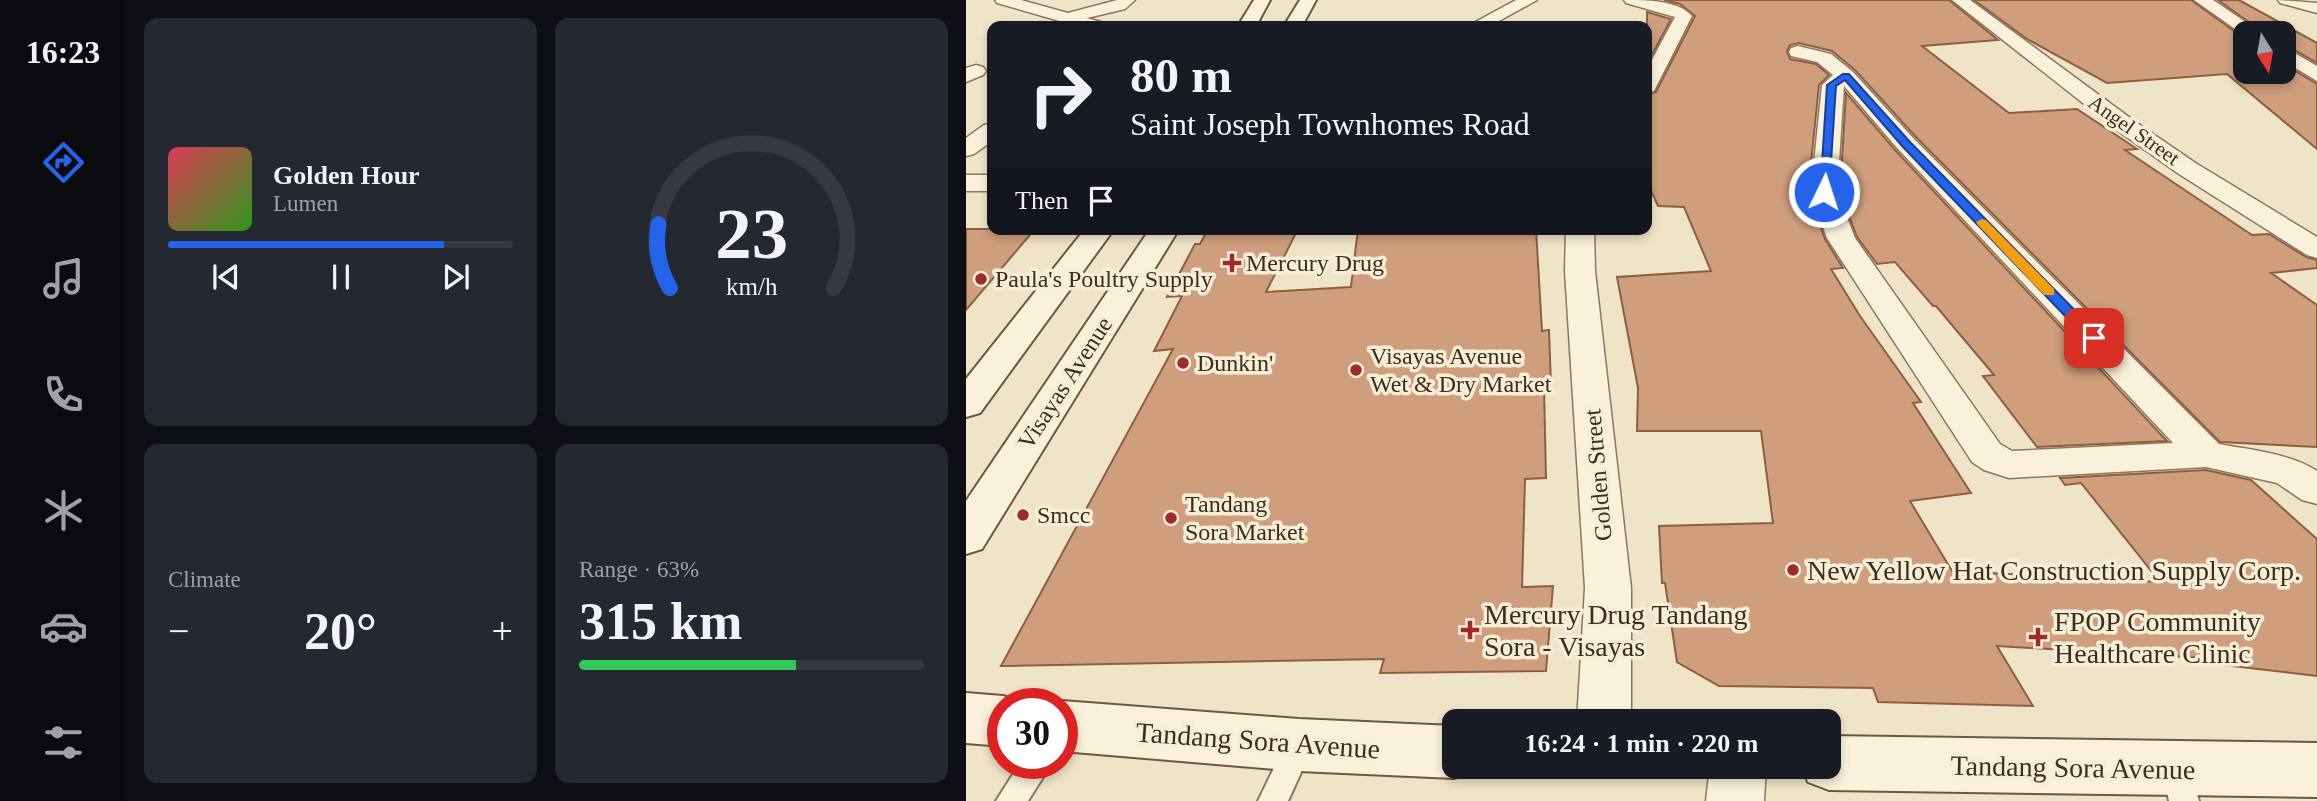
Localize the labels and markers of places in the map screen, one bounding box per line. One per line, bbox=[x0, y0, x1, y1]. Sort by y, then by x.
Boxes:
place label: Mercury Drug bbox=[1246, 250, 1384, 276]
marker: Mercury Drug bbox=[1224, 255, 1240, 271]
place label: Paula's Poultry Supply bbox=[995, 266, 1213, 292]
marker: Paula's Poultry Supply bbox=[973, 271, 989, 287]
pin bbox=[2064, 308, 2124, 368]
place label: Visayas Avenue Wet & Dry Market bbox=[1370, 343, 1552, 397]
place label: Dunkin' bbox=[1197, 350, 1273, 376]
marker: Dunkin' bbox=[1175, 355, 1191, 371]
marker: Visayas Avenue Wet & Dry Market bbox=[1348, 362, 1364, 378]
place label: Tandang Sora Market bbox=[1185, 491, 1305, 545]
place label: Smcc bbox=[1037, 502, 1090, 528]
marker: Smcc bbox=[1015, 507, 1031, 523]
marker: Tandang Sora Market bbox=[1163, 510, 1179, 526]
place label: New Yellow Hat Construction Supply Corp. bbox=[1807, 555, 2301, 586]
marker: New Yellow Hat Construction Supply Corp. bbox=[1785, 562, 1801, 578]
place label: Mercury Drug Tandang Sora - Visayas bbox=[1484, 599, 1747, 662]
place label: FPOP Community Healthcare Clinic bbox=[2054, 606, 2261, 669]
marker: Mercury Drug Tandang Sora - Visayas bbox=[1462, 622, 1478, 638]
marker: FPOP Community Healthcare Clinic bbox=[2028, 627, 2048, 647]

